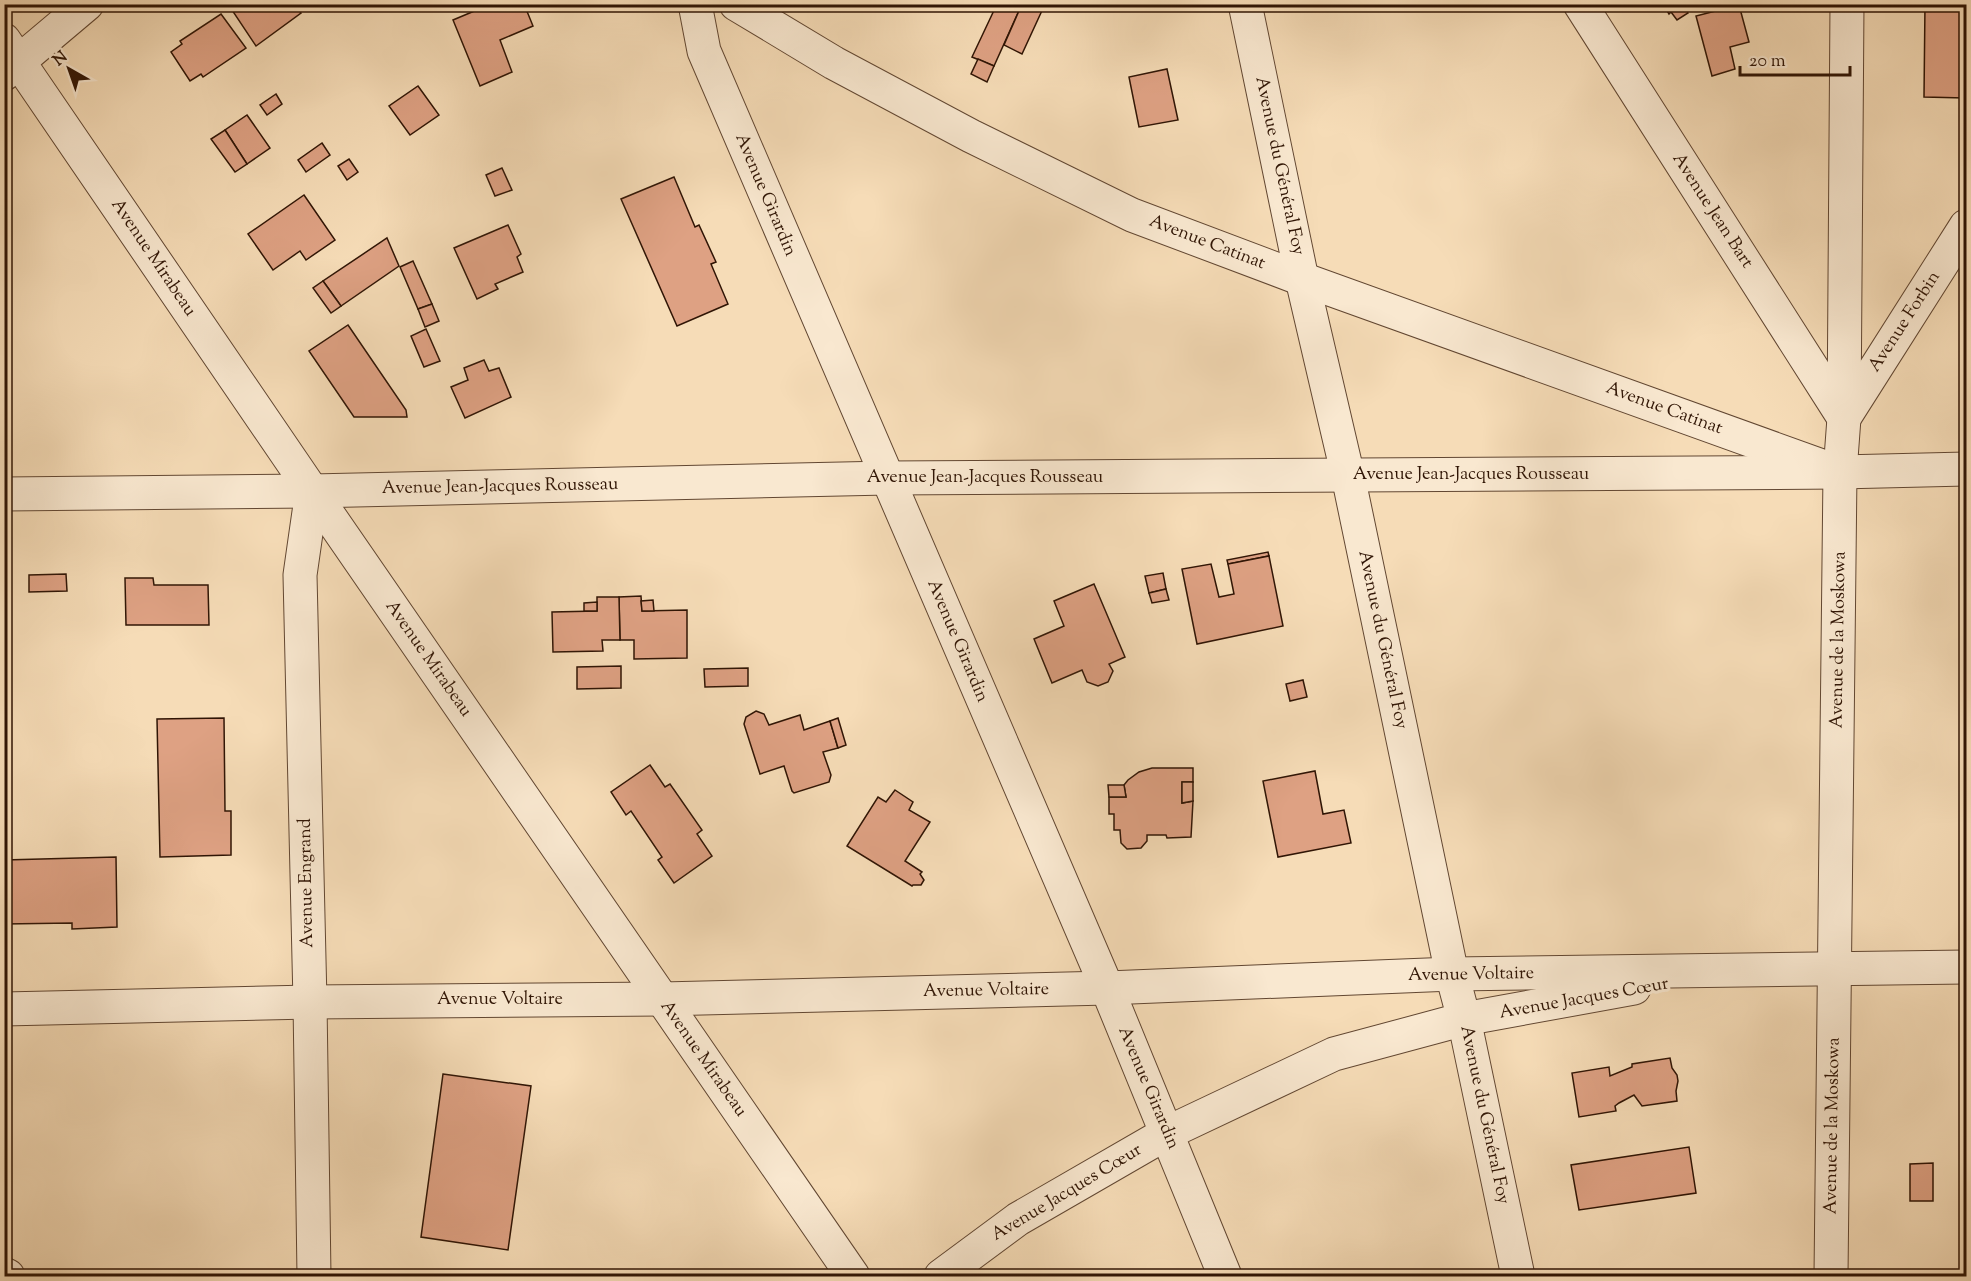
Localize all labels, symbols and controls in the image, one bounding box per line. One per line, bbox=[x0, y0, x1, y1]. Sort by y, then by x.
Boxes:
north arrow bbox=[39, 39, 99, 99]
scale bar bbox=[1740, 39, 1850, 77]
text: N bbox=[49, 46, 73, 72]
text: 20 m bbox=[1749, 49, 1786, 75]
street label: Avenue du Général Foy bbox=[1247, 74, 1311, 258]
street label: Avenue Girardin bbox=[727, 130, 803, 261]
street label: Avenue Jean Bart bbox=[1665, 148, 1759, 274]
street label: Avenue Mirabeau bbox=[104, 194, 202, 322]
street label: Avenue Catinat bbox=[1145, 209, 1269, 277]
street label: Avenue Forbin bbox=[1863, 266, 1948, 378]
street label: Avenue Catinat bbox=[1602, 376, 1726, 442]
street label: Avenue Jean-Jacques Rousseau bbox=[1353, 462, 1589, 488]
street label: Avenue Jean-Jacques Rousseau bbox=[867, 465, 1103, 491]
street label: Avenue Jean-Jacques Rousseau bbox=[382, 472, 618, 502]
street label: Avenue du Général Foy bbox=[1350, 548, 1414, 732]
street label: Avenue de la Moskowa bbox=[1824, 551, 1854, 729]
street label: Avenue Girardin bbox=[919, 576, 995, 707]
street label: Avenue Mirabeau bbox=[378, 595, 478, 723]
street label: Avenue Engrand bbox=[293, 818, 321, 948]
street label: Avenue Voltaire bbox=[1408, 961, 1534, 989]
street label: Avenue Jacques Cœur bbox=[1497, 971, 1671, 1027]
street label: Avenue Voltaire bbox=[923, 977, 1049, 1005]
street label: Avenue Voltaire bbox=[437, 987, 563, 1013]
street label: Avenue Mirabeau bbox=[653, 995, 753, 1123]
street label: Avenue Girardin bbox=[1110, 1023, 1186, 1154]
street label: Avenue du Général Foy bbox=[1452, 1023, 1516, 1207]
street label: Avenue de la Moskowa bbox=[1818, 1037, 1848, 1215]
street label: Avenue Jacques Cœur bbox=[987, 1138, 1147, 1248]

